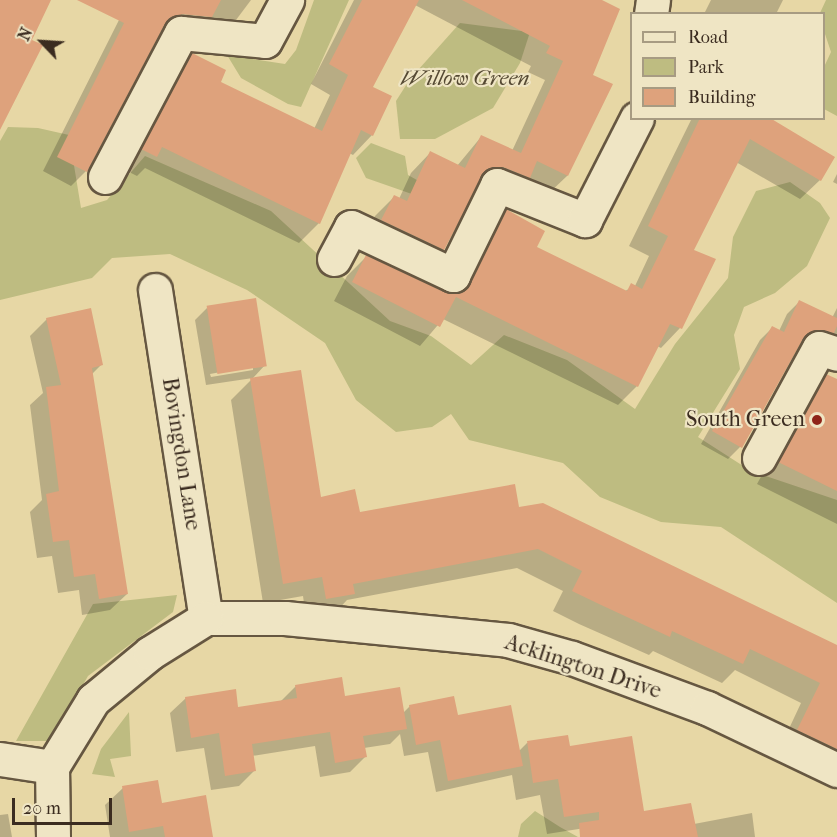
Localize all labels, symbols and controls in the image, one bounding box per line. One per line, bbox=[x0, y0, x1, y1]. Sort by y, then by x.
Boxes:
north arrow bbox=[12, 12, 72, 72]
legend bbox=[630, 12, 825, 120]
text: N bbox=[14, 25, 36, 44]
text: Road bbox=[688, 27, 728, 48]
text: Park bbox=[688, 57, 724, 78]
park label: Willow Green bbox=[400, 66, 530, 92]
text: Building bbox=[688, 87, 755, 108]
street label: Bovingdon Lane bbox=[156, 376, 206, 532]
place label: South Green bbox=[686, 407, 805, 433]
marker: South Green bbox=[810, 413, 824, 427]
street label: Acklington Drive bbox=[502, 629, 664, 705]
scale bar bbox=[15, 786, 116, 824]
text: 20 m bbox=[23, 798, 61, 819]

